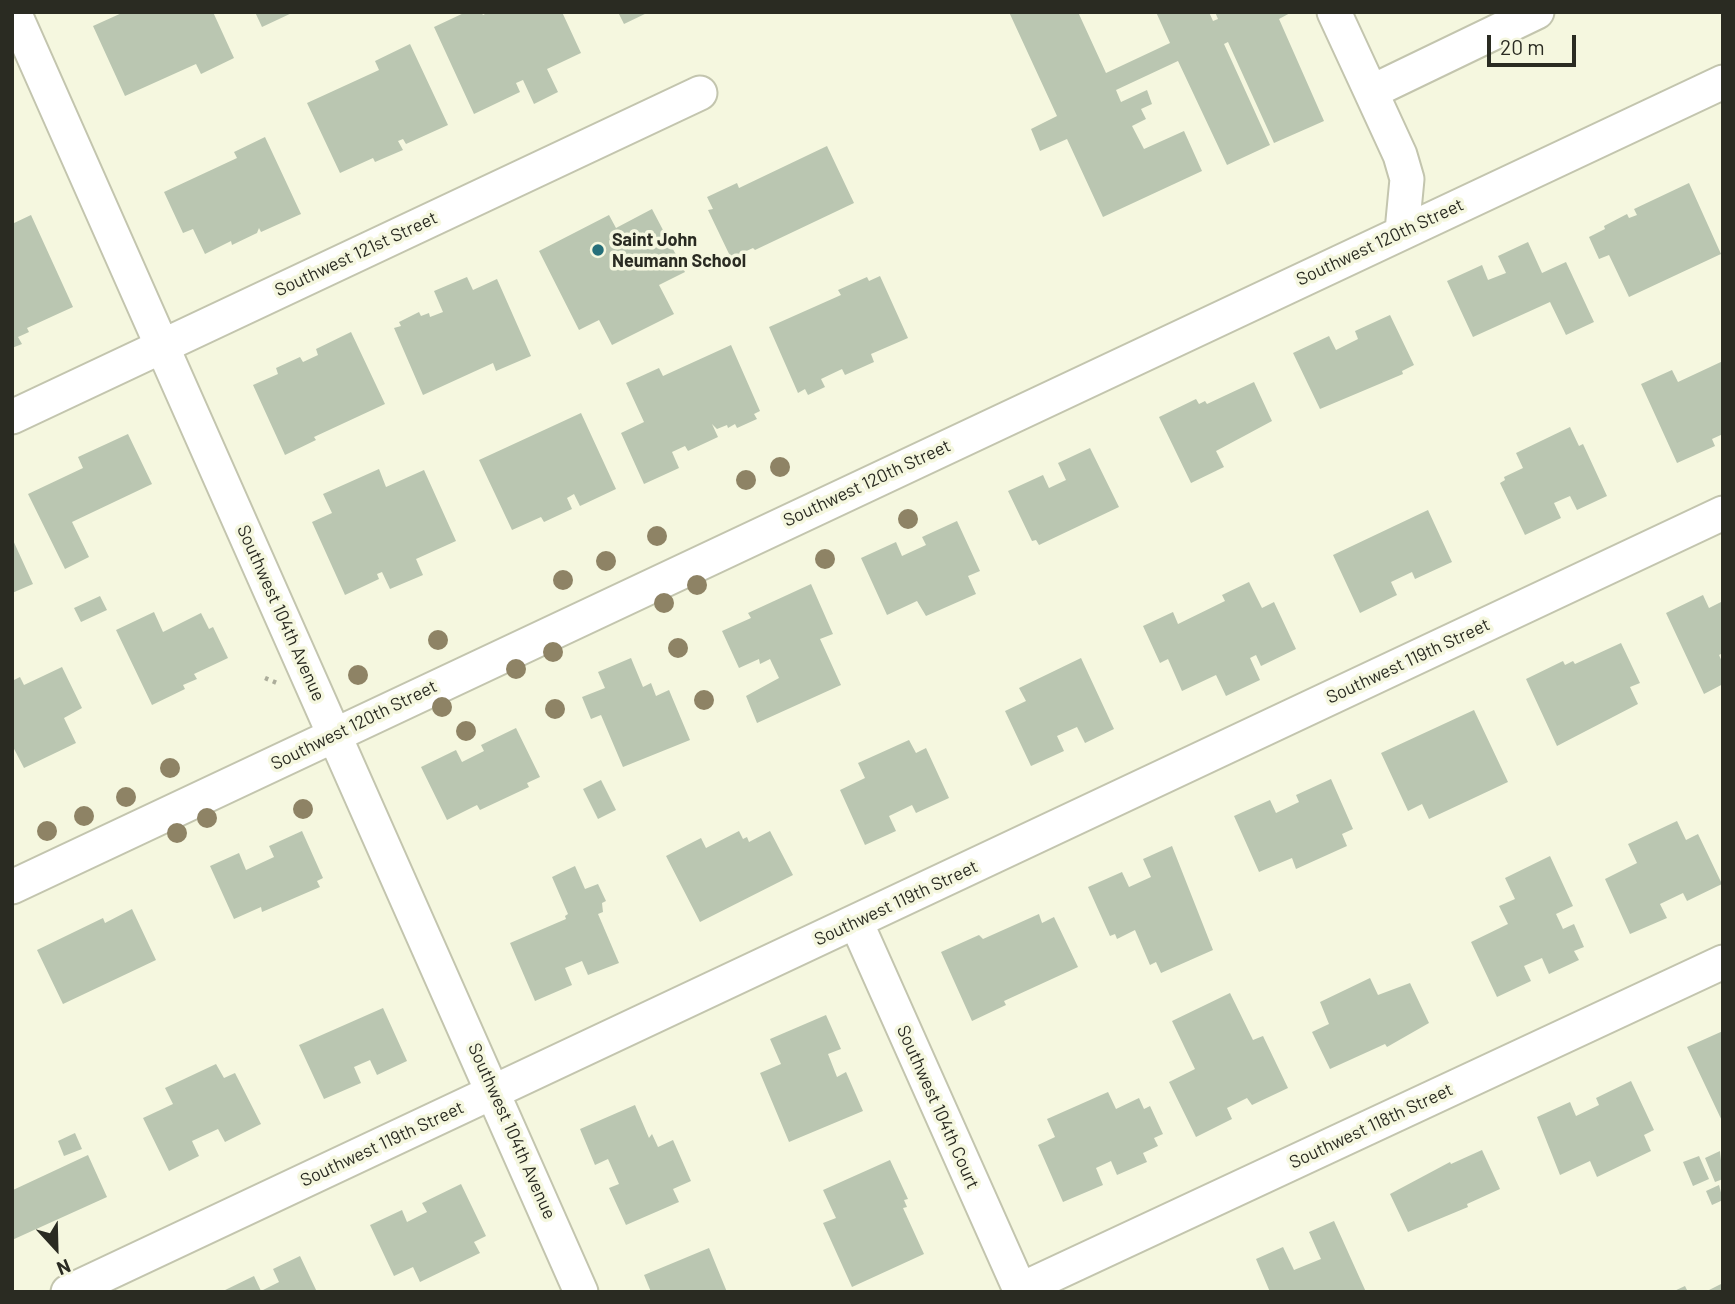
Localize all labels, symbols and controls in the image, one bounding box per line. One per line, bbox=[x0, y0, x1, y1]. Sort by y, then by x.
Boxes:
scale bar bbox=[1490, 21, 1579, 65]
text: 20 m bbox=[1500, 34, 1545, 59]
street label: Southwest 120th Street bbox=[1293, 194, 1467, 290]
street label: Southwest 121st Street bbox=[271, 207, 441, 301]
place label: Saint John Neumann School bbox=[612, 229, 746, 272]
marker: Saint John Neumann School bbox=[590, 242, 606, 258]
street label: Southwest 120th Street bbox=[780, 435, 954, 531]
street label: Southwest 104th Avenue bbox=[232, 522, 330, 704]
street label: Southwest 119th Street bbox=[1323, 614, 1493, 708]
street label: Southwest 120th Street bbox=[267, 675, 441, 775]
street label: Southwest 119th Street bbox=[811, 856, 981, 950]
street label: Southwest 104th Court bbox=[892, 1022, 984, 1192]
street label: Southwest 104th Avenue bbox=[463, 1040, 561, 1222]
street label: Southwest 118th Street bbox=[1286, 1079, 1456, 1173]
street label: Southwest 119th Street bbox=[297, 1097, 467, 1191]
north arrow bbox=[21, 1213, 91, 1283]
text: N bbox=[54, 1255, 74, 1281]

